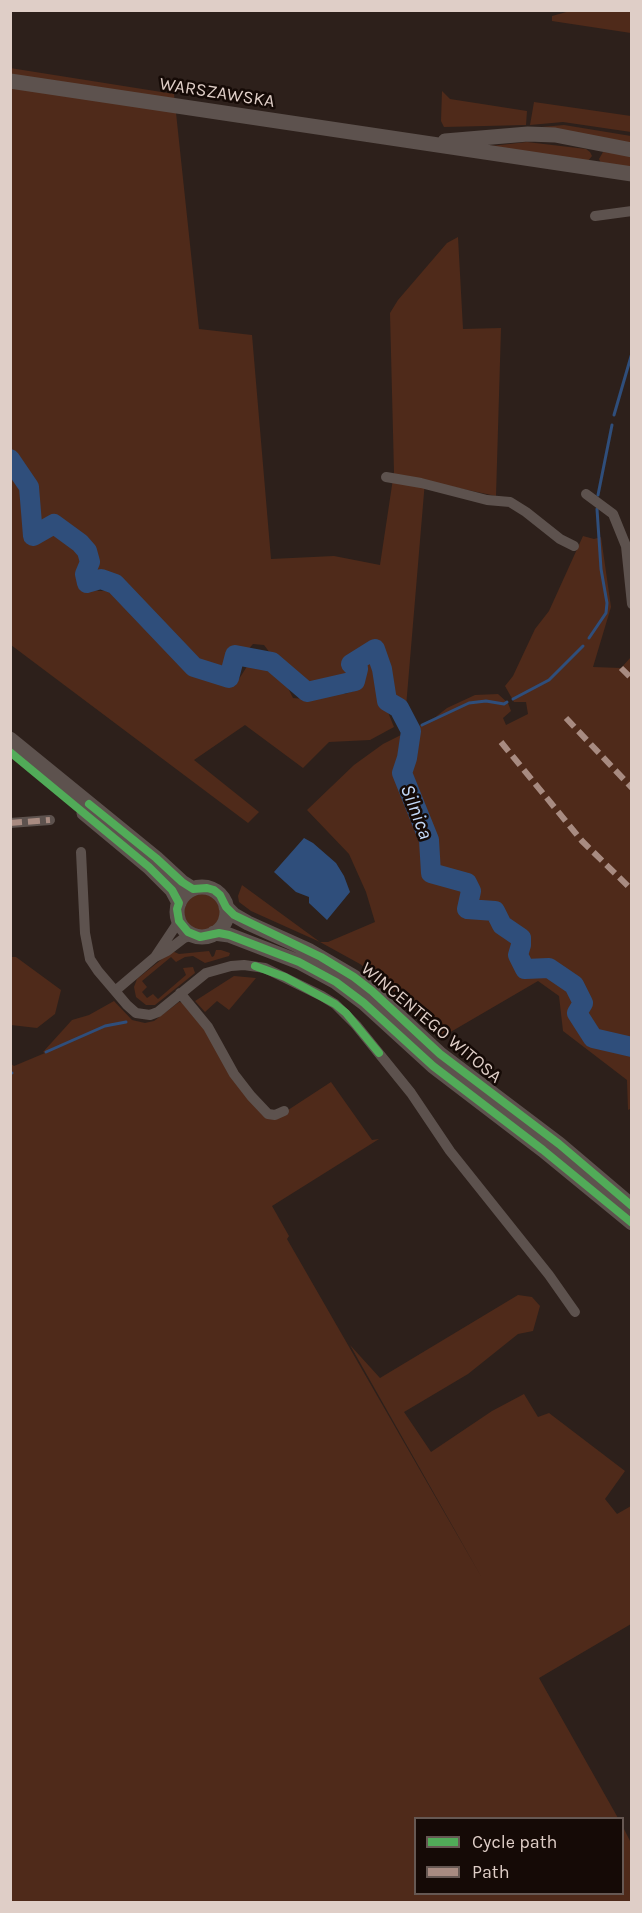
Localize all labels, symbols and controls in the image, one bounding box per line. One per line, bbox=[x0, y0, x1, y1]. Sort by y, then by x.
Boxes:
street label: WARSZAWSKA bbox=[158, 73, 276, 113]
water label: Silnica bbox=[395, 781, 437, 843]
street label: WINCENTEGO WITOSA bbox=[356, 958, 506, 1088]
legend bbox=[414, 1817, 624, 1895]
text: Cycle path bbox=[472, 1831, 557, 1853]
text: Path bbox=[472, 1861, 510, 1883]

